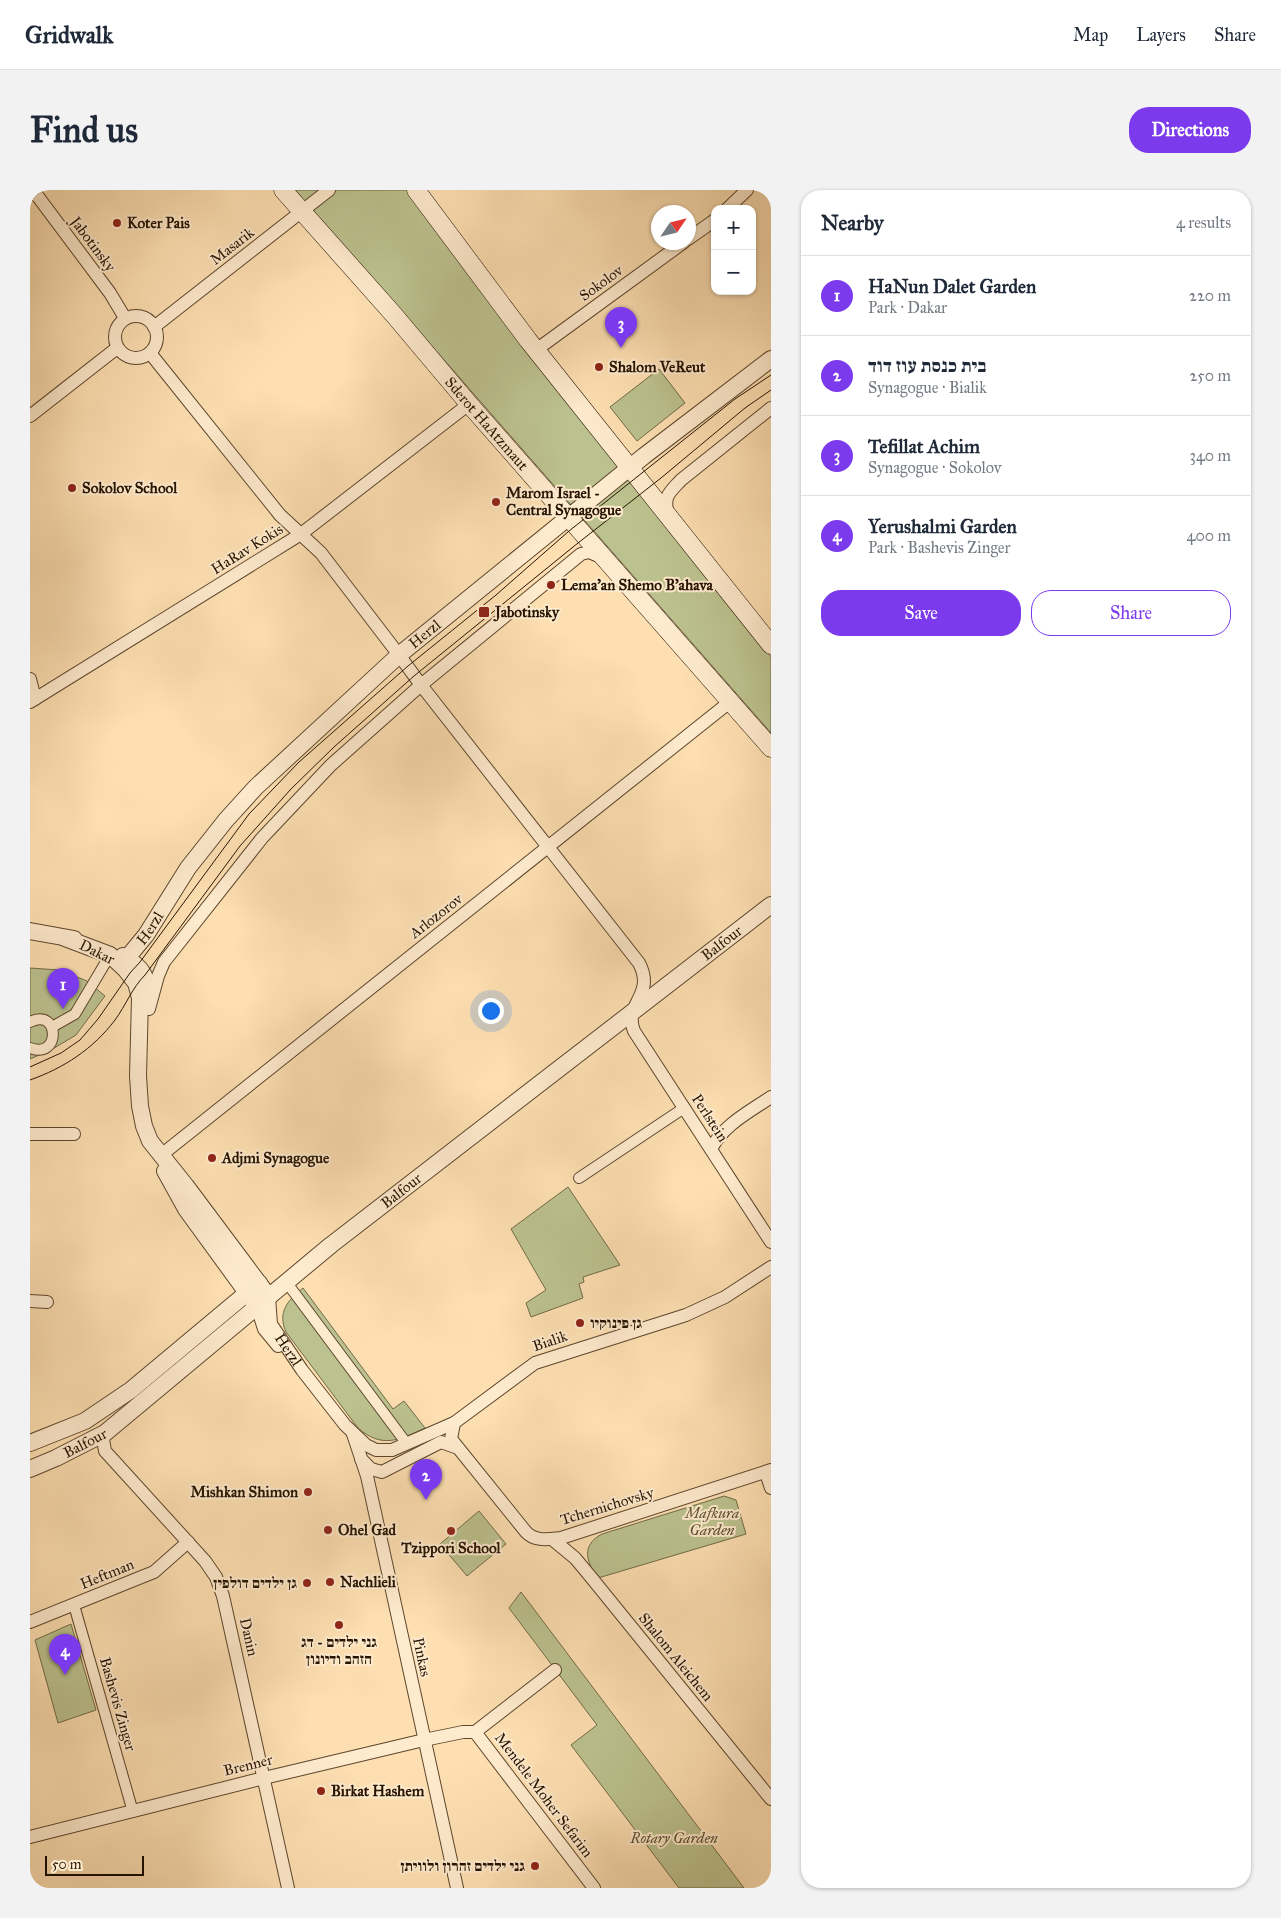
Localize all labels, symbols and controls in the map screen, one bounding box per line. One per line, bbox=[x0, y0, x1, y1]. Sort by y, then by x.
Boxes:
text: Gridwalk bbox=[25, 20, 113, 50]
text: Map bbox=[1073, 24, 1108, 46]
text: Layers bbox=[1136, 24, 1186, 46]
text: Share bbox=[1214, 24, 1256, 46]
button: Directions bbox=[1129, 107, 1251, 153]
text: Find us bbox=[30, 109, 138, 152]
north arrow bbox=[651, 205, 696, 250]
map controls bbox=[711, 205, 756, 295]
button: + bbox=[711, 205, 756, 250]
text: Nearby bbox=[821, 210, 884, 236]
street label: Jabotinsky bbox=[65, 211, 120, 276]
text: 4 results bbox=[1176, 213, 1231, 232]
place label: Koter Pais bbox=[127, 214, 190, 232]
marker: Koter Pais bbox=[111, 217, 123, 229]
street label: Masarik bbox=[207, 223, 257, 269]
button: − bbox=[711, 250, 756, 295]
street label: Sokolov bbox=[576, 261, 627, 305]
text: HaNun Dalet Garden bbox=[868, 275, 1036, 298]
text: 1 bbox=[834, 286, 840, 305]
text: 220 m bbox=[1189, 286, 1231, 305]
text: Park · Dakar bbox=[868, 298, 947, 317]
pin: 3 bbox=[605, 307, 637, 348]
text: בית כנסת עוז דוד bbox=[868, 354, 986, 377]
place label: Shalom VeReut bbox=[609, 358, 706, 376]
marker: Shalom VeReut bbox=[593, 361, 605, 373]
text: 2 bbox=[833, 366, 841, 385]
text: 250 m bbox=[1190, 366, 1231, 385]
street label: Sderot HaAtzmaut bbox=[441, 373, 533, 475]
text: Synagogue · Bialik bbox=[868, 378, 987, 397]
text: Tefillat Achim bbox=[868, 435, 980, 458]
text: 3 bbox=[834, 446, 840, 465]
text: 340 m bbox=[1189, 446, 1231, 465]
text: Synagogue · Sokolov bbox=[868, 458, 1002, 477]
place label: Sokolov School bbox=[82, 479, 178, 497]
marker: Sokolov School bbox=[66, 482, 78, 494]
place label: Marom Israel - Central Synagogue bbox=[506, 484, 622, 520]
marker: Marom Israel - Central Synagogue bbox=[490, 496, 502, 508]
text: Yerushalmi Garden bbox=[868, 515, 1017, 538]
street label: HaRav Kokis bbox=[208, 520, 286, 578]
text: 4 bbox=[833, 526, 841, 545]
text: 400 m bbox=[1187, 526, 1231, 545]
text: Park · Bashevis Zinger bbox=[868, 538, 1011, 557]
place label: Lema'an Shemo B'ahava bbox=[561, 576, 714, 594]
marker: Lema'an Shemo B'ahava bbox=[545, 579, 557, 591]
button: Save bbox=[821, 590, 1021, 636]
button: Share bbox=[1031, 590, 1231, 636]
place label: Jabotinsky bbox=[493, 603, 560, 622]
marker: Jabotinsky bbox=[477, 605, 491, 619]
street label: Herzl bbox=[405, 615, 445, 652]
street label: Arlozorov bbox=[405, 889, 467, 943]
street label: Herzl bbox=[133, 908, 168, 948]
street label: Balfour bbox=[698, 921, 746, 964]
street label: Dakar bbox=[76, 936, 118, 968]
pin: 1 bbox=[47, 968, 79, 1009]
your location bbox=[478, 998, 504, 1024]
street label: Perlstein bbox=[688, 1091, 732, 1145]
place label: Adjmi Synagogue bbox=[221, 1149, 330, 1168]
marker: Adjmi Synagogue bbox=[206, 1152, 218, 1164]
street label: Balfour bbox=[377, 1169, 425, 1212]
place label: גן פינוקיו bbox=[590, 1314, 642, 1332]
marker: גן פינוקיו bbox=[574, 1317, 586, 1329]
street label: Bialik bbox=[530, 1327, 570, 1355]
street label: Herzl bbox=[271, 1330, 306, 1370]
street label: Balfour bbox=[60, 1424, 110, 1462]
pin: 2 bbox=[410, 1459, 442, 1500]
place label: Mishkan Shimon bbox=[191, 1483, 299, 1501]
street label: Tchernichovsky bbox=[558, 1483, 657, 1529]
marker: Mishkan Shimon bbox=[302, 1486, 314, 1498]
park label: Mafkura Garden bbox=[683, 1504, 739, 1539]
place label: Ohel Gad bbox=[338, 1521, 397, 1539]
marker: Ohel Gad bbox=[322, 1524, 334, 1536]
marker: Tzippori School bbox=[445, 1525, 457, 1537]
place label: Tzippori School bbox=[400, 1539, 502, 1558]
street label: Heftman bbox=[77, 1555, 137, 1593]
place label: Nachlieli bbox=[340, 1573, 397, 1591]
place label: גן ילדים דולפין bbox=[213, 1574, 297, 1592]
marker: Nachlieli bbox=[324, 1576, 336, 1588]
marker: גן ילדים דולפין bbox=[301, 1577, 313, 1589]
street label: Shalom Aleichem bbox=[635, 1609, 717, 1705]
street label: Danin bbox=[236, 1616, 262, 1658]
marker: גני ילדים - דג הזהב ודיונון bbox=[333, 1619, 345, 1631]
place label: גני ילדים - דג הזהב ודיונון bbox=[301, 1633, 377, 1668]
pin: 4 bbox=[49, 1634, 81, 1675]
street label: Pinkas bbox=[409, 1636, 435, 1678]
street label: Bashevis Zinger bbox=[96, 1655, 140, 1753]
street label: Mendele Moher Sefarim bbox=[491, 1729, 597, 1861]
street label: Brenner bbox=[222, 1750, 275, 1780]
place label: Birkat Hashem bbox=[331, 1782, 425, 1800]
marker: Birkat Hashem bbox=[315, 1785, 327, 1797]
park label: Rotary Garden bbox=[629, 1829, 718, 1847]
scale bar bbox=[45, 1853, 144, 1876]
text: 50 m bbox=[52, 1856, 81, 1873]
place label: גני ילדים זהרון ולוויתן bbox=[400, 1857, 525, 1875]
marker: גני ילדים זהרון ולוויתן bbox=[529, 1860, 541, 1872]

